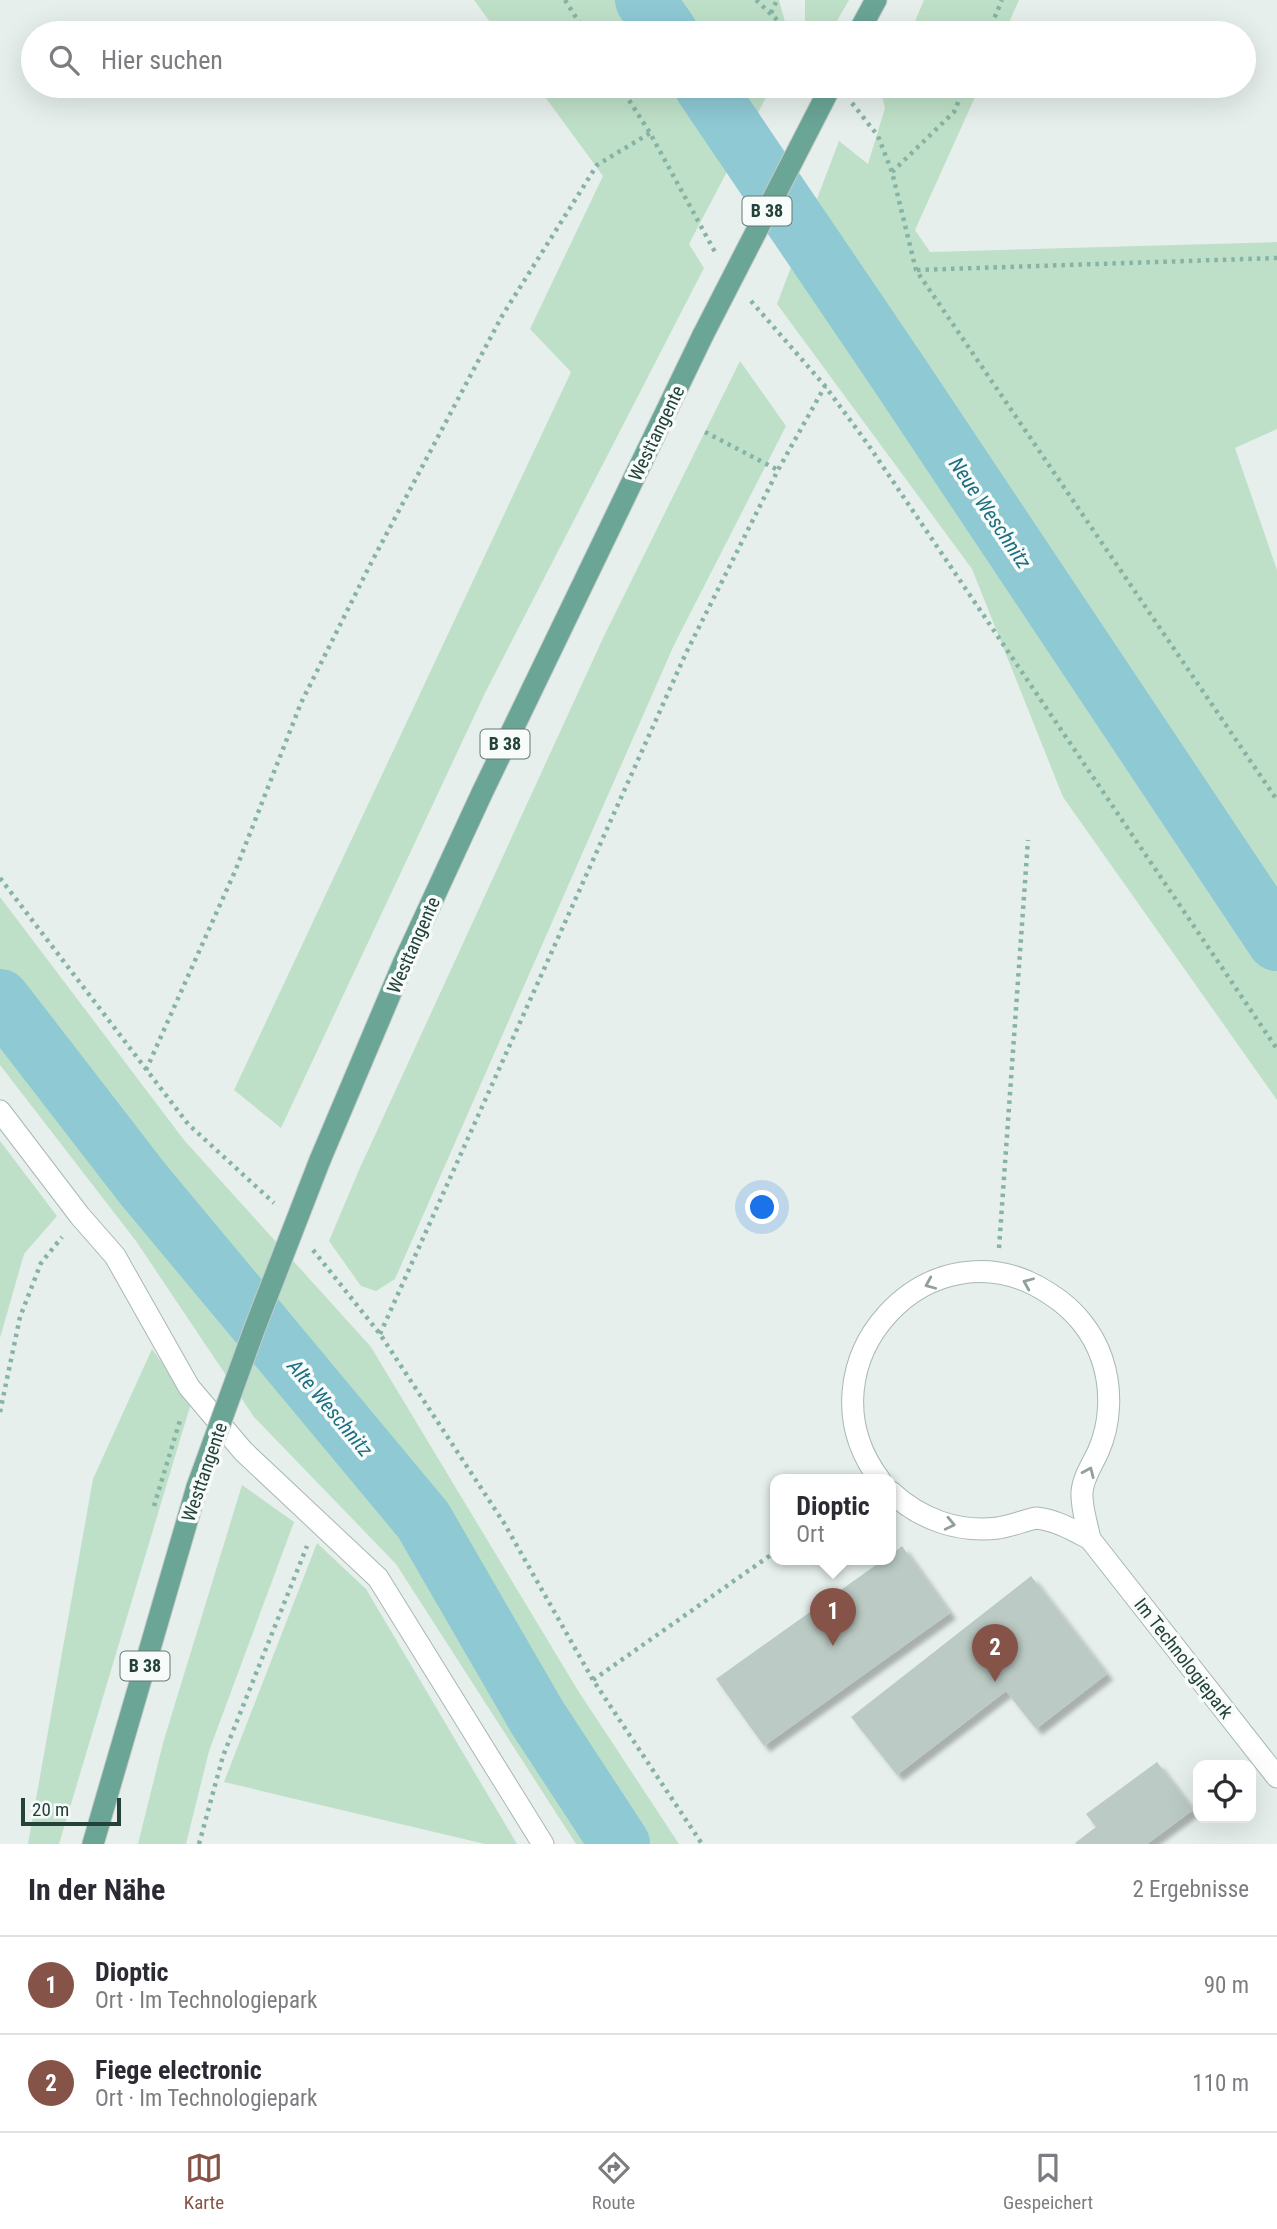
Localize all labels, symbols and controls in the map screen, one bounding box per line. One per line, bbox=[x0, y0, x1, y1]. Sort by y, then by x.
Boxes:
search box bbox=[21, 21, 1256, 98]
icon: search bbox=[45, 41, 83, 79]
text: Hier suchen bbox=[101, 45, 223, 75]
road number: B 38 bbox=[742, 196, 792, 226]
street label: Westtangente bbox=[623, 382, 689, 485]
water label: Neue Weschnitz bbox=[944, 453, 1036, 573]
road number: B 38 bbox=[480, 730, 530, 758]
street label: Westtangente bbox=[382, 893, 445, 997]
your location bbox=[745, 1190, 779, 1224]
one-way arrow bbox=[925, 1276, 937, 1290]
one-way arrow bbox=[1023, 1277, 1035, 1291]
water label: Alte Weschnitz bbox=[282, 1354, 378, 1462]
street label: Westtangente bbox=[177, 1419, 232, 1525]
one-way arrow bbox=[1081, 1467, 1095, 1480]
popup bbox=[770, 1474, 896, 1565]
text: Dioptic bbox=[796, 1491, 870, 1521]
one-way arrow bbox=[944, 1516, 956, 1531]
text: Ort bbox=[796, 1521, 824, 1548]
pin: 1 bbox=[810, 1588, 856, 1646]
street label: Im Technologiepark bbox=[1129, 1593, 1238, 1724]
pin: 2 bbox=[972, 1624, 1018, 1682]
road number: B 38 bbox=[120, 1652, 170, 1680]
map controls bbox=[1193, 1760, 1256, 1823]
button: locate bbox=[1193, 1760, 1256, 1823]
scale bar bbox=[21, 1795, 121, 1827]
text: 20 m bbox=[32, 1798, 69, 1821]
text: In der Nähe bbox=[28, 1872, 165, 1907]
text: 2 Ergebnisse bbox=[1132, 1876, 1249, 1903]
text: Dioptic bbox=[95, 1957, 169, 1987]
text: 1 bbox=[45, 1972, 57, 1999]
text: 90 m bbox=[1204, 1972, 1249, 1999]
text: Ort · Im Technologiepark bbox=[95, 1987, 317, 2014]
text: Fiege electronic bbox=[95, 2055, 262, 2085]
text: 2 bbox=[45, 2070, 57, 2097]
text: 110 m bbox=[1192, 2070, 1249, 2097]
text: Ort · Im Technologiepark bbox=[95, 2085, 317, 2112]
tab: Karte bbox=[184, 2149, 224, 2214]
tab: Route bbox=[592, 2149, 635, 2214]
tab: Gespeichert bbox=[1003, 2149, 1093, 2214]

